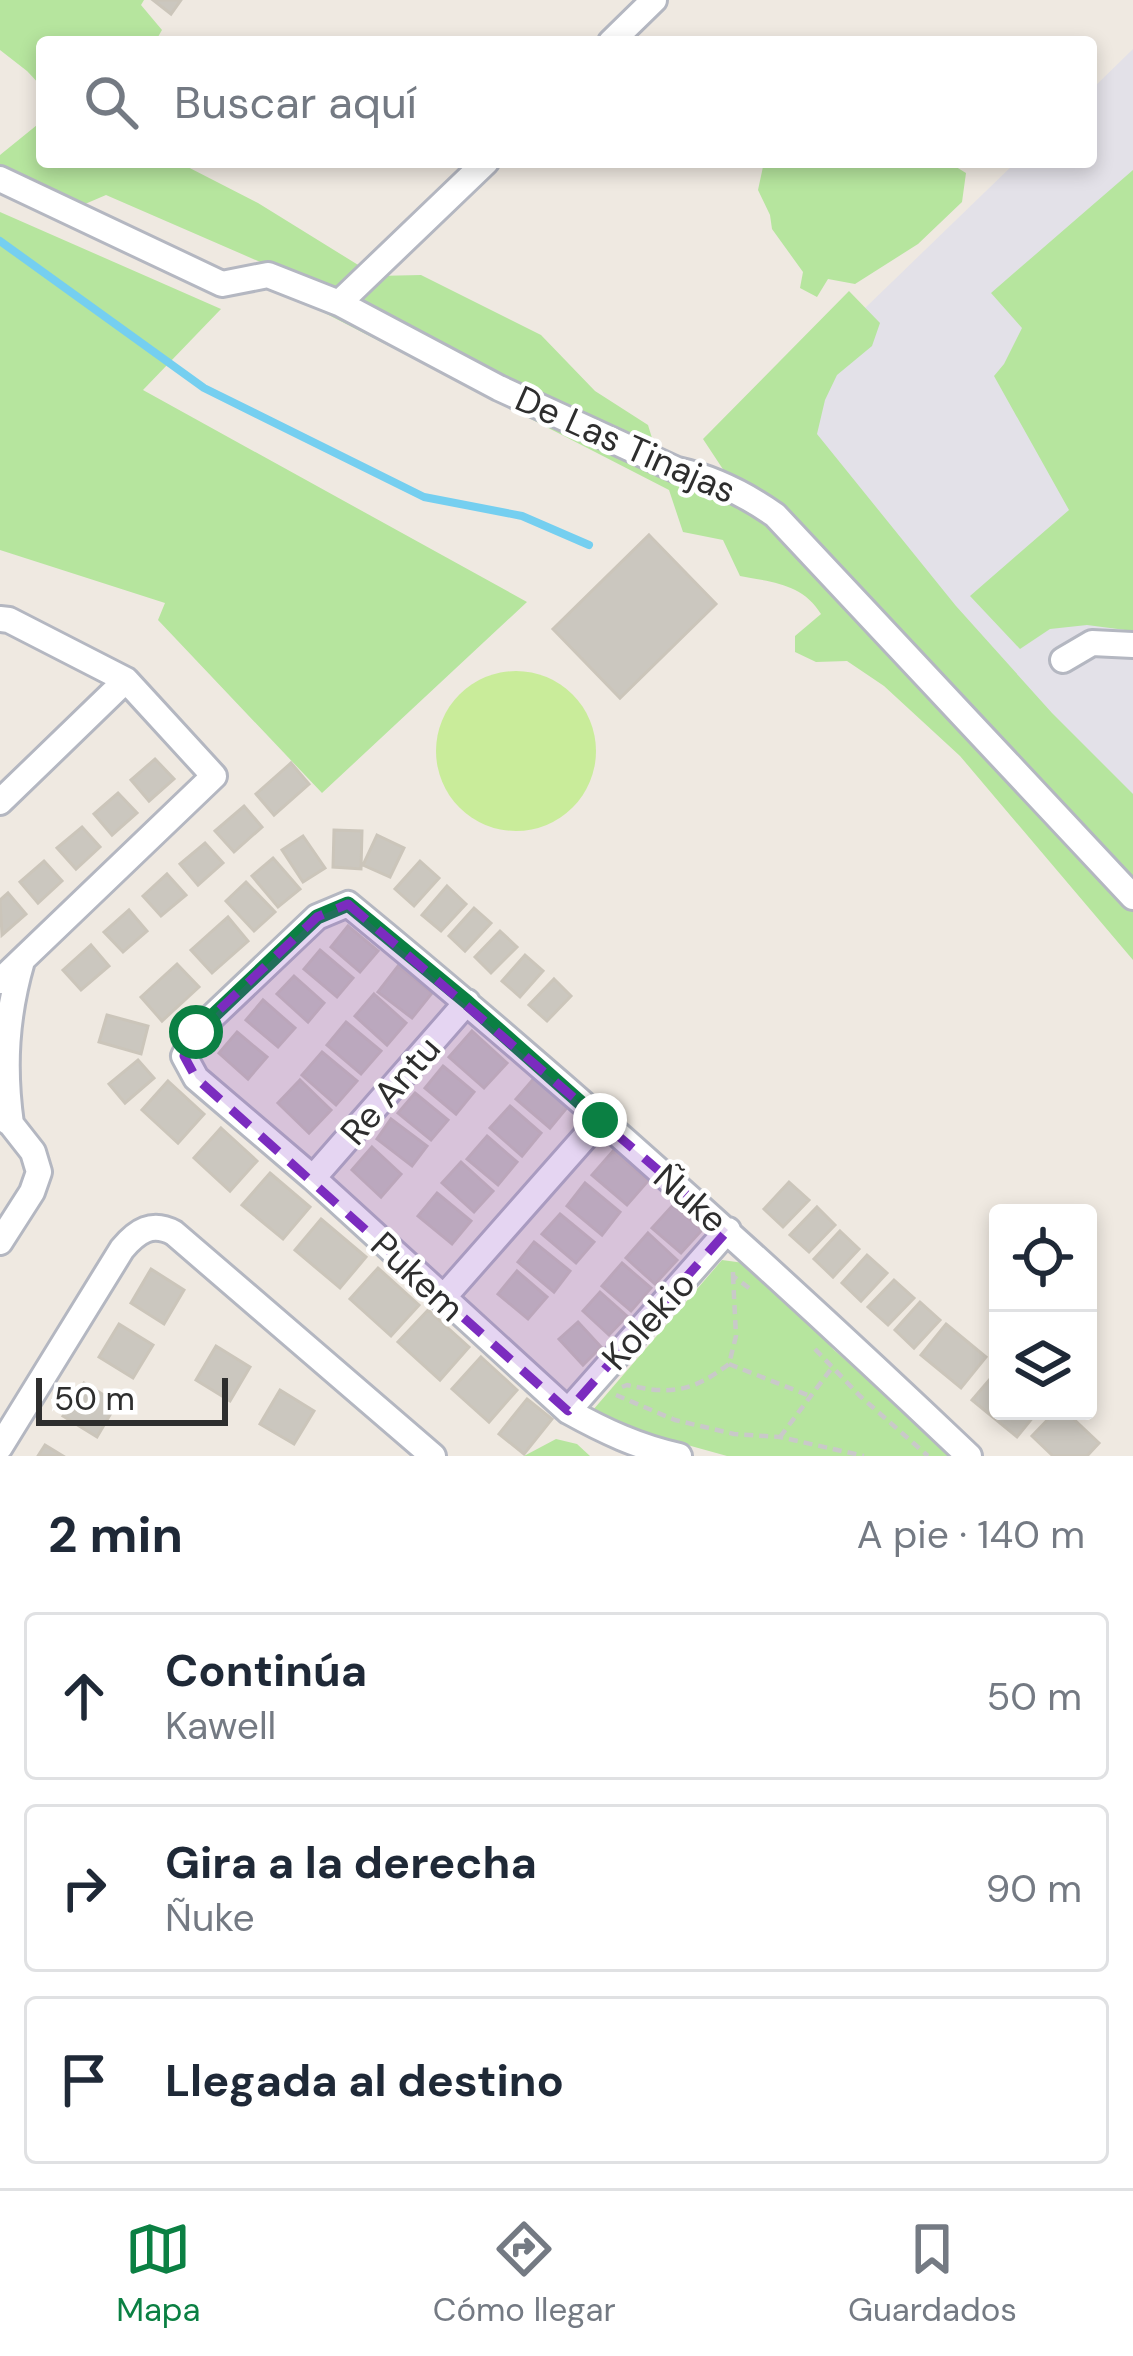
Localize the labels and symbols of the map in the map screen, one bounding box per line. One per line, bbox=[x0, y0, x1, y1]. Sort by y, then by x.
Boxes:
street label: De Las Tinajas bbox=[508, 375, 743, 514]
route start bbox=[169, 1005, 223, 1059]
street label: Re Antu bbox=[330, 1026, 451, 1155]
route end bbox=[573, 1093, 627, 1147]
street label: Ñuke bbox=[644, 1153, 737, 1243]
street label: Pukem bbox=[361, 1221, 474, 1331]
street label: Kolekio bbox=[591, 1261, 705, 1380]
scale bar bbox=[36, 1372, 228, 1425]

